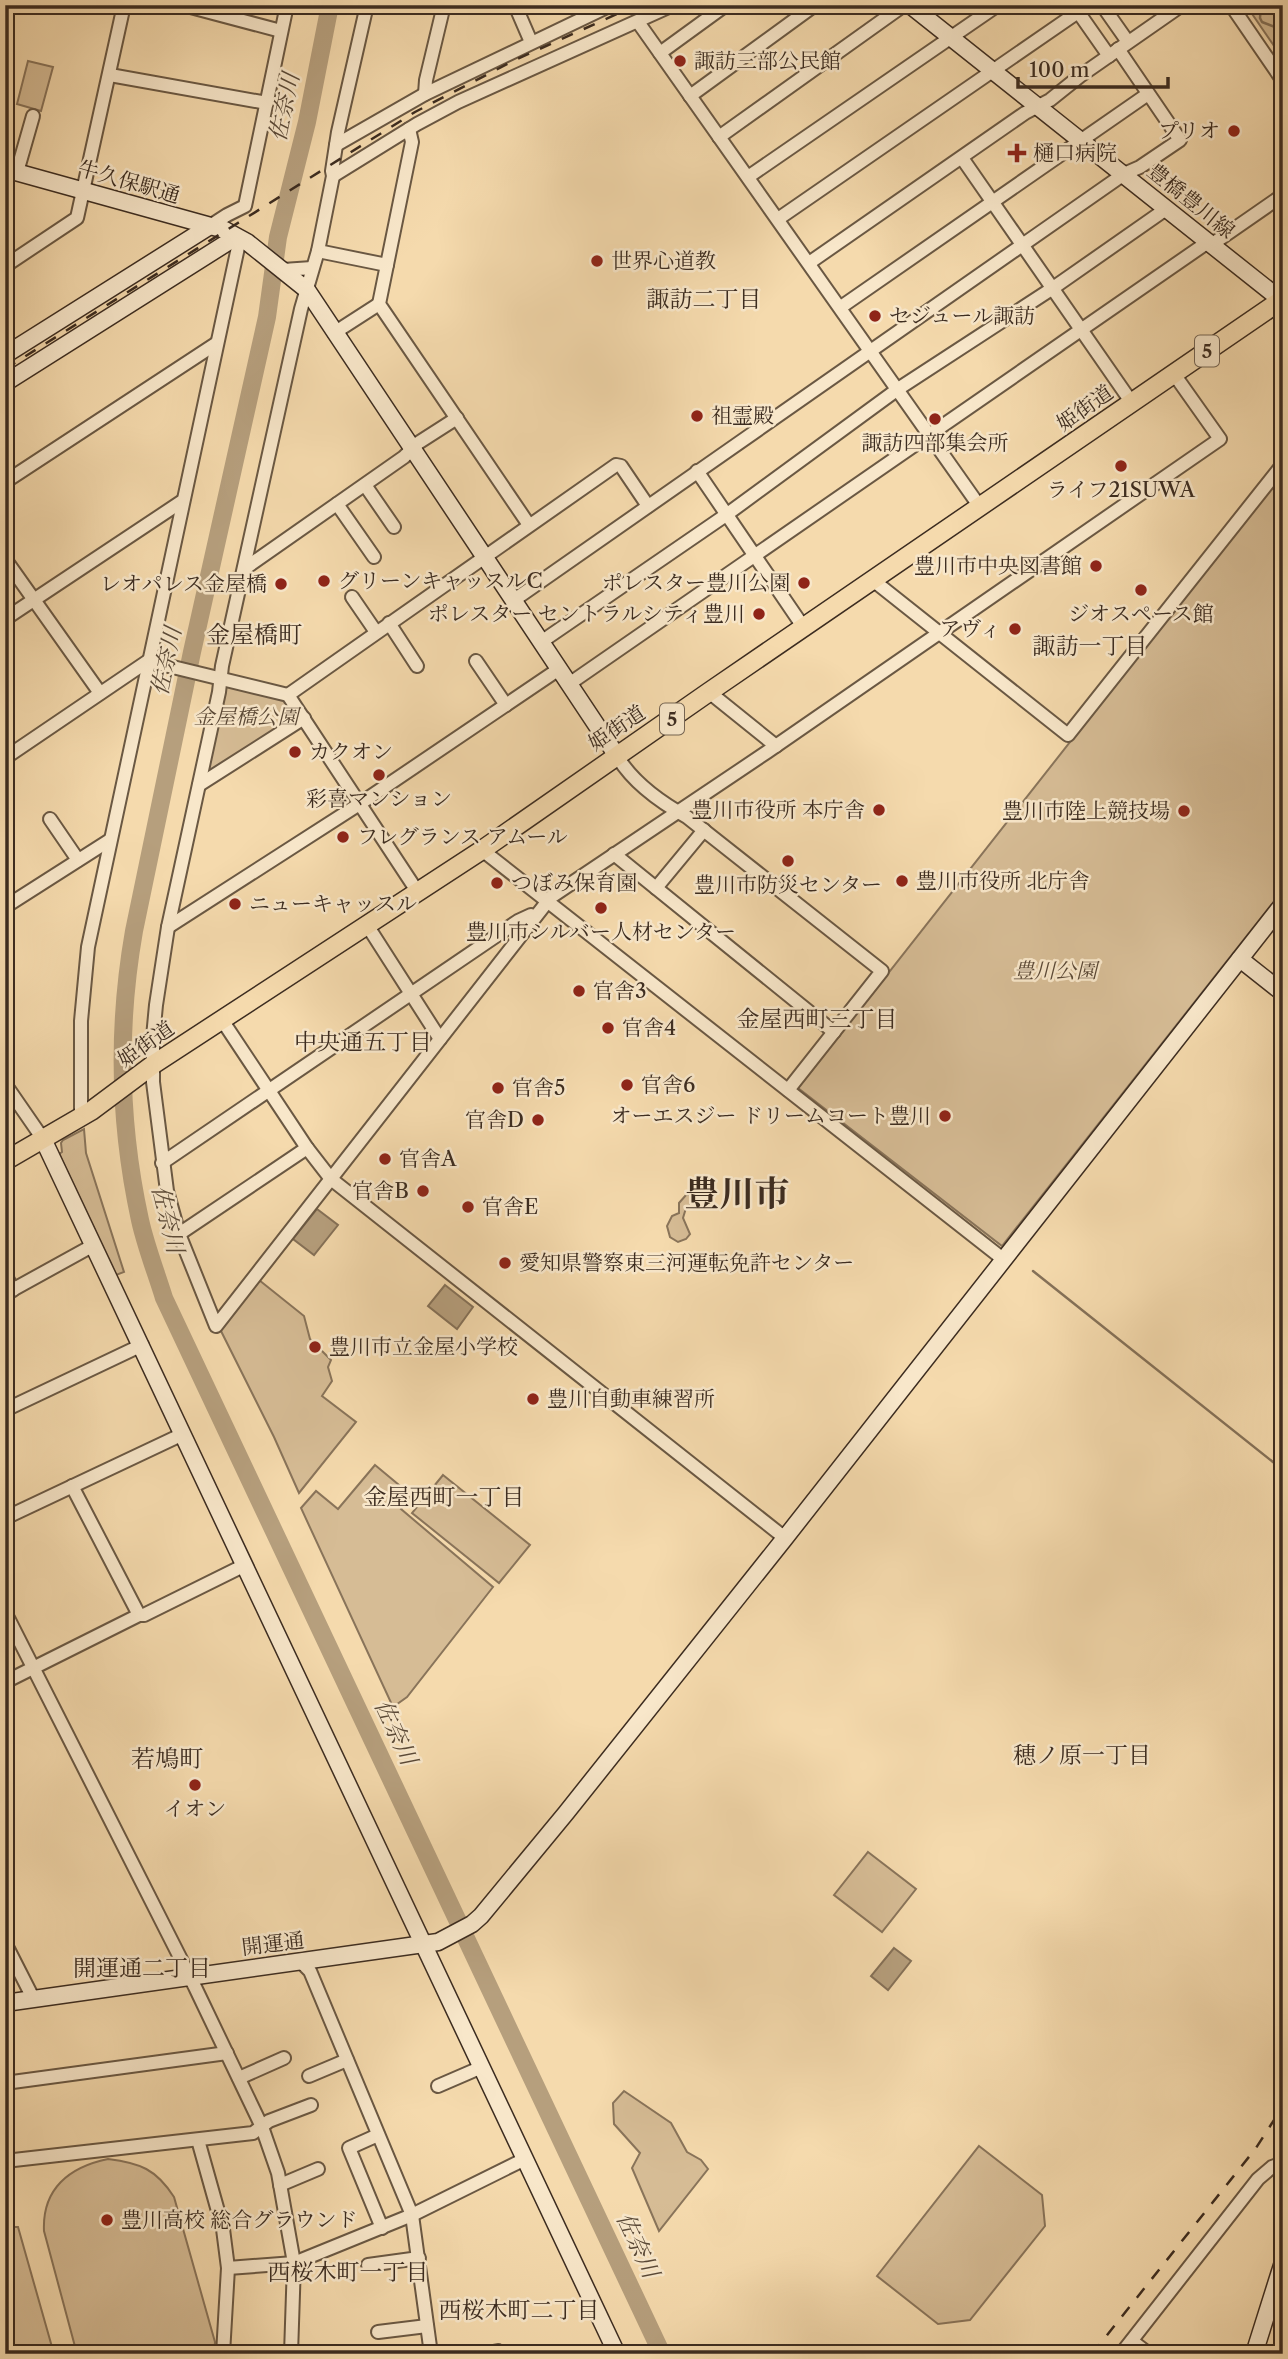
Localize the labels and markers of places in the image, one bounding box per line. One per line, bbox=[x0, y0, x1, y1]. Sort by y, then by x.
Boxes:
place label: 諏訪三部公民館 bbox=[694, 48, 841, 73]
marker: 諏訪三部公民館 bbox=[672, 53, 688, 69]
place label: プリオ bbox=[1158, 118, 1220, 143]
marker: プリオ bbox=[1226, 123, 1242, 139]
place label: 樋口病院 bbox=[1033, 140, 1117, 165]
marker: 樋口病院 bbox=[1007, 143, 1027, 163]
place label: 世界心道教 bbox=[611, 248, 716, 273]
marker: 世界心道教 bbox=[589, 253, 605, 269]
place label: セジュール諏訪 bbox=[889, 303, 1035, 328]
marker: セジュール諏訪 bbox=[867, 308, 883, 324]
place label: 祖霊殿 bbox=[711, 403, 774, 428]
marker: 祖霊殿 bbox=[689, 408, 705, 424]
marker: 諏訪四部集会所 bbox=[927, 411, 943, 427]
place label: 諏訪四部集会所 bbox=[862, 430, 1009, 455]
marker: ライフ21SUWA bbox=[1113, 458, 1129, 474]
place label: ライフ21SUWA bbox=[1047, 477, 1196, 502]
place label: 豊川市中央図書館 bbox=[914, 553, 1082, 578]
marker: 豊川市中央図書館 bbox=[1088, 558, 1104, 574]
place label: グリーンキャッスルC bbox=[338, 568, 543, 593]
place label: ポレスター豊川公園 bbox=[602, 570, 790, 595]
place label: レオパレス金屋橋 bbox=[100, 571, 267, 596]
marker: グリーンキャッスルC bbox=[316, 573, 332, 589]
marker: ポレスター豊川公園 bbox=[796, 575, 812, 591]
marker: レオパレス金屋橋 bbox=[273, 576, 289, 592]
marker: ジオスペース館 bbox=[1133, 582, 1149, 598]
place label: ポレスター セントラルシティ豊川 bbox=[428, 601, 745, 626]
place label: ジオスペース館 bbox=[1068, 601, 1214, 626]
marker: ポレスター セントラルシティ豊川 bbox=[751, 606, 767, 622]
place label: アヴィ bbox=[939, 616, 1001, 641]
marker: アヴィ bbox=[1007, 621, 1023, 637]
place label: カクオン bbox=[309, 739, 393, 764]
marker: カクオン bbox=[287, 744, 303, 760]
marker: 彩喜マンション bbox=[371, 767, 387, 783]
place label: 彩喜マンション bbox=[306, 786, 452, 811]
place label: 豊川市役所 本庁舎 bbox=[691, 797, 865, 822]
place label: 豊川市陸上競技場 bbox=[1002, 798, 1170, 823]
marker: 豊川市役所 本庁舎 bbox=[871, 802, 887, 818]
marker: 豊川市陸上競技場 bbox=[1176, 803, 1192, 819]
place label: フレグランス アムール bbox=[357, 824, 568, 849]
marker: フレグランス アムール bbox=[335, 829, 351, 845]
marker: 豊川市防災センター bbox=[780, 853, 796, 869]
place label: 豊川市役所 北庁舎 bbox=[916, 868, 1090, 893]
place label: つぼみ保育園 bbox=[511, 870, 637, 895]
place label: 豊川市防災センター bbox=[694, 872, 882, 897]
marker: 豊川市役所 北庁舎 bbox=[894, 873, 910, 889]
marker: つぼみ保育園 bbox=[489, 875, 505, 891]
place label: ニューキャッスル bbox=[249, 891, 417, 916]
marker: ニューキャッスル bbox=[227, 896, 243, 912]
marker: 豊川市シルバー人材センター bbox=[593, 900, 609, 916]
place label: 豊川市シルバー人材センター bbox=[466, 919, 736, 944]
place label: 官舎3 bbox=[593, 978, 647, 1003]
marker: 官舎3 bbox=[571, 983, 587, 999]
place label: 官舎4 bbox=[622, 1015, 676, 1040]
marker: 官舎4 bbox=[600, 1020, 616, 1036]
place label: 官舎6 bbox=[641, 1072, 695, 1097]
place label: 官舎5 bbox=[512, 1075, 565, 1100]
marker: 官舎6 bbox=[619, 1077, 635, 1093]
marker: 官舎5 bbox=[490, 1080, 506, 1096]
place label: オーエスジー ドリームコート豊川 bbox=[610, 1103, 931, 1128]
place label: 官舎D bbox=[465, 1107, 524, 1132]
marker: オーエスジー ドリームコート豊川 bbox=[937, 1108, 953, 1124]
marker: 官舎D bbox=[530, 1112, 546, 1128]
place label: 官舎A bbox=[399, 1146, 457, 1171]
marker: 官舎A bbox=[377, 1151, 393, 1167]
place label: 官舎B bbox=[352, 1178, 409, 1203]
marker: 官舎B bbox=[415, 1183, 431, 1199]
place label: 官舎E bbox=[482, 1194, 538, 1219]
marker: 官舎E bbox=[460, 1199, 476, 1215]
place label: 愛知県警察東三河運転免許センター bbox=[519, 1250, 854, 1275]
marker: 愛知県警察東三河運転免許センター bbox=[497, 1255, 513, 1271]
place label: 豊川市立金屋小学校 bbox=[329, 1334, 518, 1359]
marker: 豊川市立金屋小学校 bbox=[307, 1339, 323, 1355]
place label: 豊川自動車練習所 bbox=[547, 1386, 715, 1411]
marker: 豊川自動車練習所 bbox=[525, 1391, 541, 1407]
marker: イオン bbox=[187, 1777, 203, 1793]
place label: イオン bbox=[164, 1796, 226, 1821]
place label: 豊川高校 総合グラウンド bbox=[121, 2207, 358, 2232]
marker: 豊川高校 総合グラウンド bbox=[99, 2212, 115, 2228]

